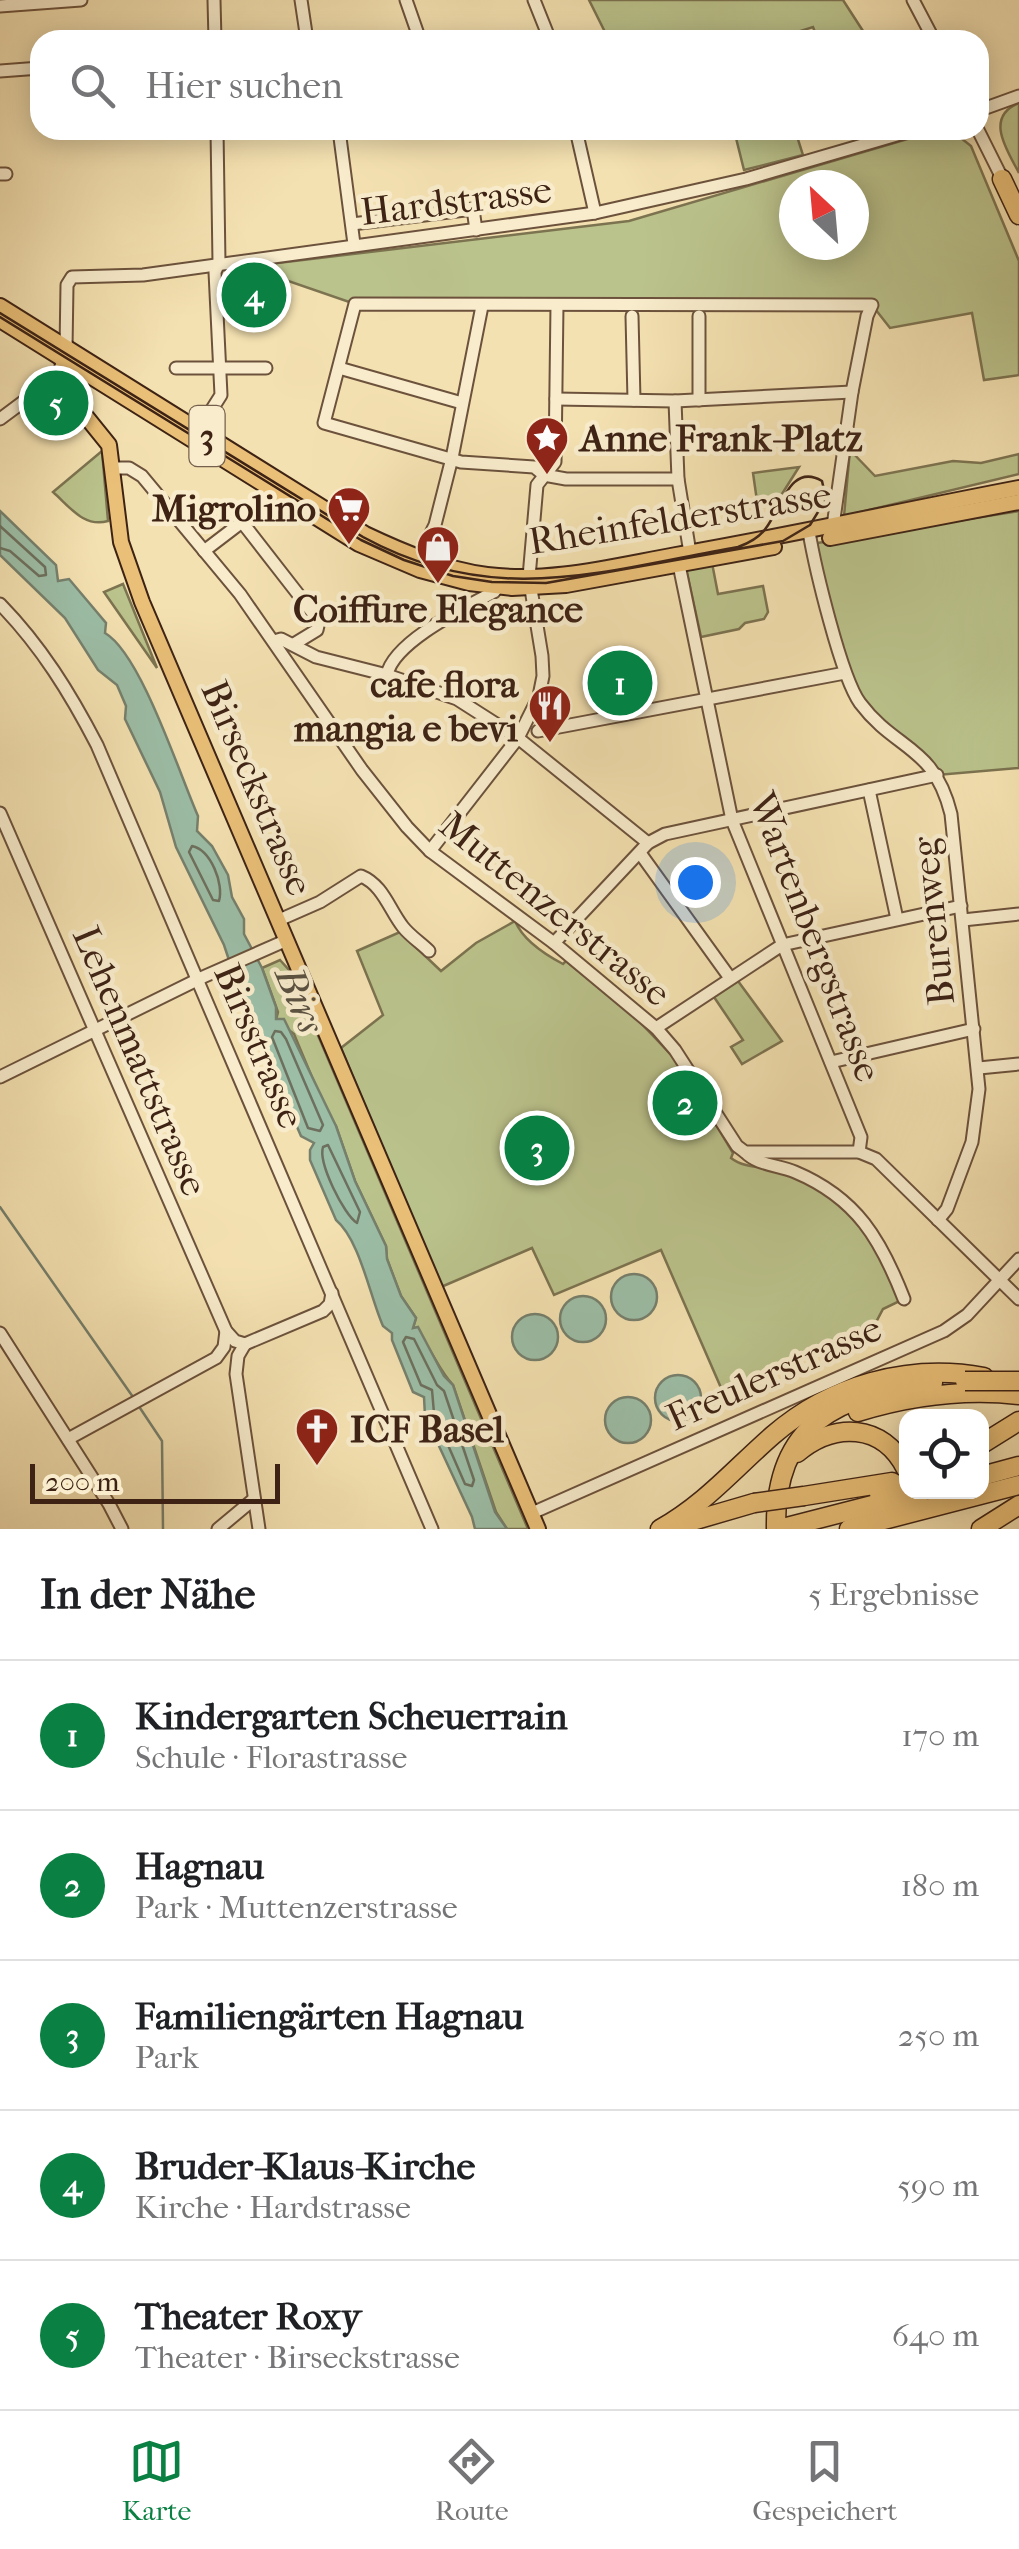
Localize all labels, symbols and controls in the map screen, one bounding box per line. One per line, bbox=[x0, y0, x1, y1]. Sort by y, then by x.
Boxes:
search box bbox=[30, 30, 989, 140]
icon: search bbox=[65, 58, 120, 113]
text: Hier suchen bbox=[145, 63, 343, 108]
street label: Hardstrasse bbox=[358, 167, 554, 235]
north arrow bbox=[779, 170, 869, 260]
pin: 4 bbox=[222, 258, 286, 332]
pin: 5 bbox=[23, 366, 88, 440]
road number: 3 bbox=[190, 406, 224, 466]
place icon: Anne Frank-Platz bbox=[524, 415, 570, 476]
place label: Anne Frank-Platz bbox=[578, 416, 863, 461]
street label: Rheinfelderstrasse bbox=[526, 472, 834, 564]
supermarket icon: Migrolino bbox=[326, 485, 372, 546]
place label: Migrolino bbox=[152, 486, 316, 531]
shop icon: Coiffure Elegance bbox=[415, 524, 461, 585]
place label: Coiffure Elegance bbox=[293, 587, 583, 632]
pin: 1 bbox=[588, 646, 652, 720]
place label: cafe flora mangia e bevi bbox=[294, 662, 519, 751]
street label: Birseckstrasse bbox=[192, 674, 322, 902]
restaurant icon: cafe flora mangia e bevi bbox=[527, 683, 573, 744]
street label: Wartenbergstrasse bbox=[739, 785, 891, 1088]
street label: Muttenzerstrasse bbox=[431, 802, 679, 1016]
street label: Burenweg bbox=[902, 834, 964, 1007]
your location bbox=[670, 857, 721, 908]
street label: Lehenmattstrasse bbox=[63, 920, 217, 1202]
street label: Birsstrasse bbox=[204, 957, 314, 1135]
water label: Birs bbox=[265, 958, 335, 1041]
pin: 2 bbox=[652, 1066, 718, 1140]
pin: 3 bbox=[504, 1110, 570, 1186]
street label: Freulerstrasse bbox=[660, 1306, 888, 1440]
church icon: ICF Basel bbox=[294, 1406, 340, 1467]
place label: ICF Basel bbox=[350, 1407, 504, 1452]
map controls bbox=[899, 1409, 989, 1499]
button: locate bbox=[899, 1409, 989, 1499]
scale bar bbox=[30, 1459, 280, 1504]
text: 200 m bbox=[45, 1465, 120, 1498]
text: In der Nähe bbox=[40, 1570, 255, 1619]
text: 5 Ergebnisse bbox=[808, 1576, 979, 1613]
text: Kindergarten Scheuerrain bbox=[135, 1694, 567, 1739]
text: 1 bbox=[67, 1717, 78, 1754]
text: 170 m bbox=[901, 1717, 979, 1754]
text: Schule · Florastrasse bbox=[135, 1739, 407, 1776]
text: Hagnau bbox=[135, 1844, 264, 1889]
text: 2 bbox=[64, 1867, 81, 1904]
text: 180 m bbox=[900, 1867, 979, 1904]
text: Park · Muttenzerstrasse bbox=[135, 1889, 458, 1926]
text: Familiengärten Hagnau bbox=[135, 1994, 524, 2039]
text: 3 bbox=[66, 2017, 79, 2054]
text: 250 m bbox=[898, 2017, 979, 2054]
text: Park bbox=[135, 2039, 199, 2076]
text: Bruder-Klaus-Kirche bbox=[135, 2144, 475, 2189]
text: 4 bbox=[63, 2167, 82, 2204]
text: 590 m bbox=[897, 2167, 979, 2204]
text: Kirche · Hardstrasse bbox=[135, 2189, 411, 2226]
text: Theater Roxy bbox=[135, 2294, 361, 2339]
text: 5 bbox=[66, 2317, 79, 2354]
text: 640 m bbox=[892, 2317, 979, 2354]
text: Theater · Birseckstrasse bbox=[135, 2339, 460, 2376]
tab: Karte bbox=[122, 2434, 191, 2527]
tab: Route bbox=[435, 2434, 509, 2527]
tab: Gespeichert bbox=[752, 2434, 897, 2527]

